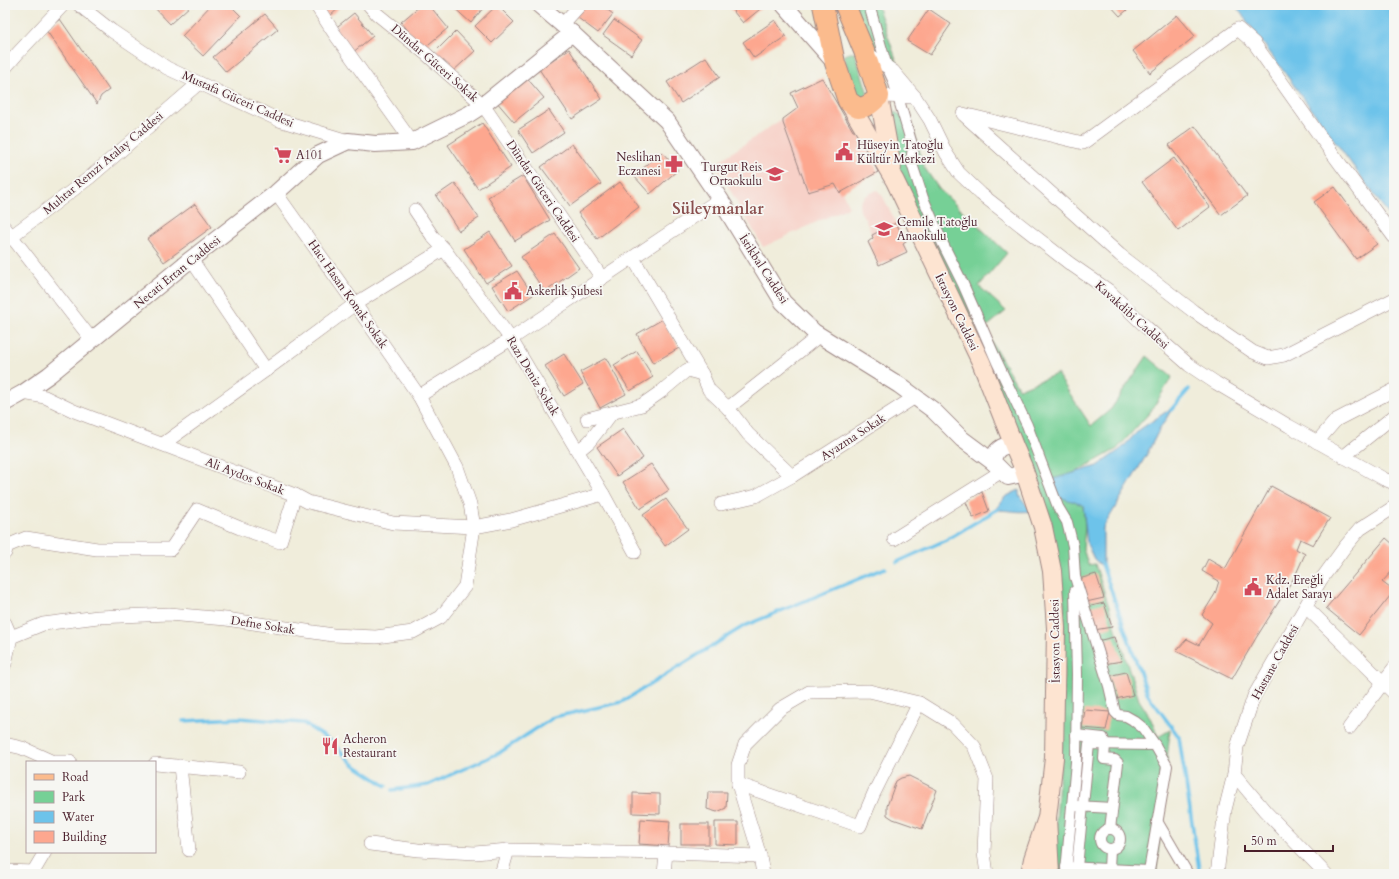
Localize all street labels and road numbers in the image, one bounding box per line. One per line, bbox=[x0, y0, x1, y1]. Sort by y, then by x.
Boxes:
street label: Dündar Güceri Sokak bbox=[388, 21, 483, 106]
street label: Mustafa Güceri Caddesi bbox=[180, 67, 297, 131]
street label: Muhtar Remzi Atalay Caddesi bbox=[40, 108, 167, 218]
street label: Dündar Güceri Caddesi bbox=[503, 137, 584, 246]
street label: İstikbal Caddesi bbox=[736, 231, 794, 307]
street label: Necati Ertan Caddesi bbox=[130, 232, 224, 312]
street label: Hacı Hasan Konak Sokak bbox=[304, 236, 392, 352]
street label: İstasyon Caddesi bbox=[931, 270, 984, 354]
street label: Kavakdibi Caddesi bbox=[1092, 277, 1173, 353]
street label: Razı Deniz Sokak bbox=[503, 333, 563, 419]
street label: Ayazma Sokak bbox=[817, 410, 889, 464]
street label: Ali Aydos Sokak bbox=[203, 454, 287, 499]
street label: İstasyon Caddesi bbox=[1045, 598, 1064, 683]
street label: Defne Sokak bbox=[230, 612, 297, 638]
street label: Hastane Caddesi bbox=[1248, 621, 1303, 702]

